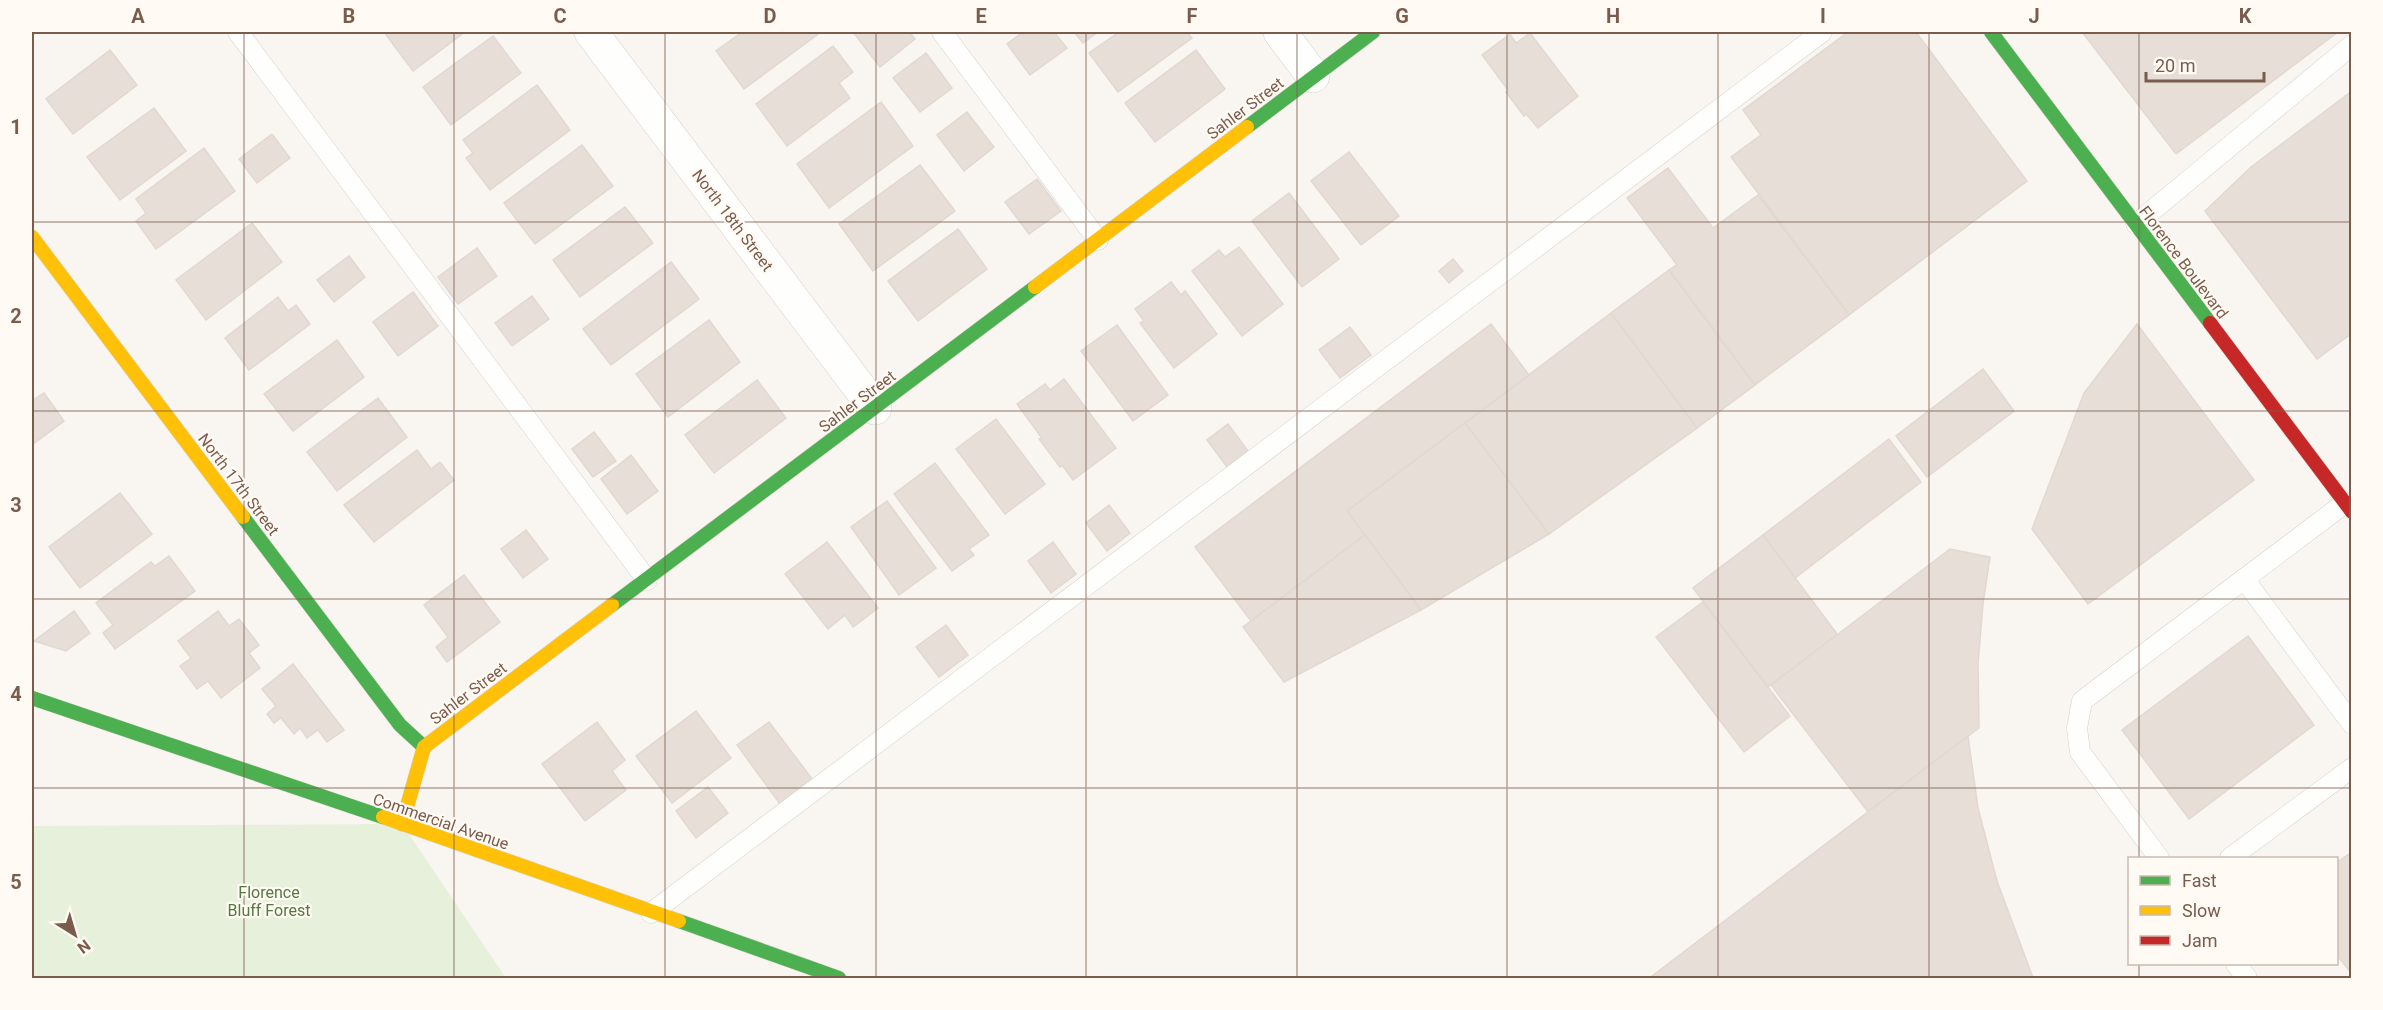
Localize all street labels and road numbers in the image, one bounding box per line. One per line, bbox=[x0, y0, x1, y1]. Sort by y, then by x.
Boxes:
street label: Sahler Street bbox=[1203, 73, 1287, 143]
street label: North 18th Street bbox=[688, 166, 777, 275]
street label: Florence Boulevard bbox=[2135, 202, 2232, 322]
street label: Sahler Street bbox=[815, 366, 899, 436]
street label: North 17th Street bbox=[194, 430, 283, 539]
street label: Sahler Street bbox=[426, 658, 510, 728]
street label: Commercial Avenue bbox=[370, 789, 511, 854]

